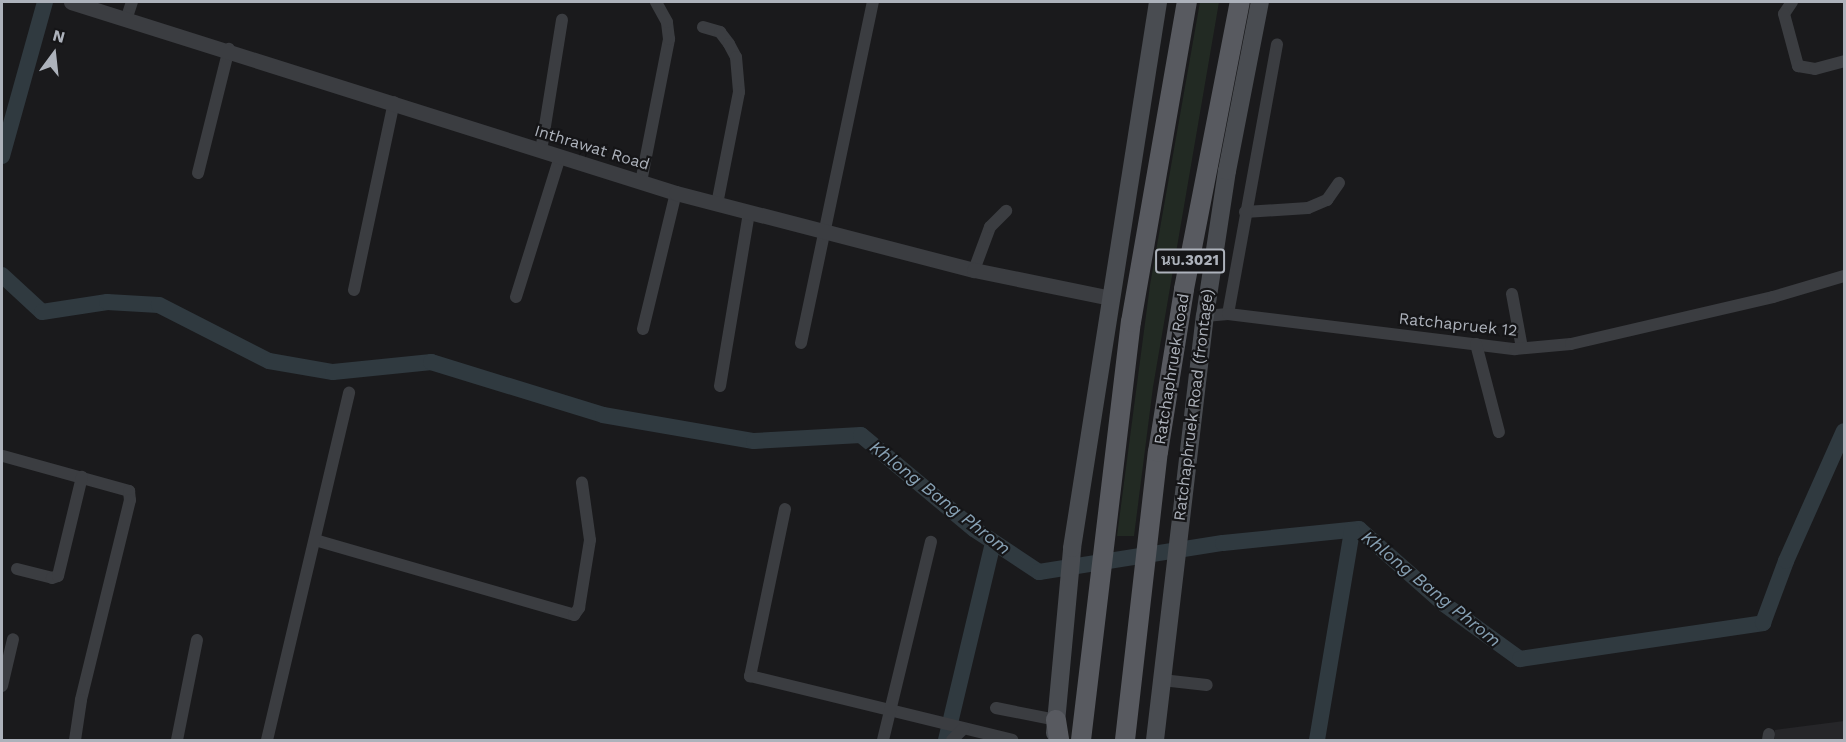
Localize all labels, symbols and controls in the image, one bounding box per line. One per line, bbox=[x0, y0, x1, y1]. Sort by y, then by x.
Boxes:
north arrow bbox=[24, 24, 84, 84]
text: N bbox=[51, 25, 67, 47]
street label: Inthrawat Road bbox=[532, 121, 652, 175]
road number: นบ.3021 bbox=[1154, 249, 1226, 273]
street label: Ratchaphruek Road (frontage) bbox=[1170, 288, 1218, 522]
street label: Ratchaphruek Road bbox=[1151, 292, 1193, 446]
street label: Ratchapruek 12 bbox=[1397, 309, 1519, 341]
water label: Khlong Bang Phrom bbox=[865, 436, 1015, 560]
water label: Khlong Bang Phrom bbox=[1357, 526, 1505, 652]

